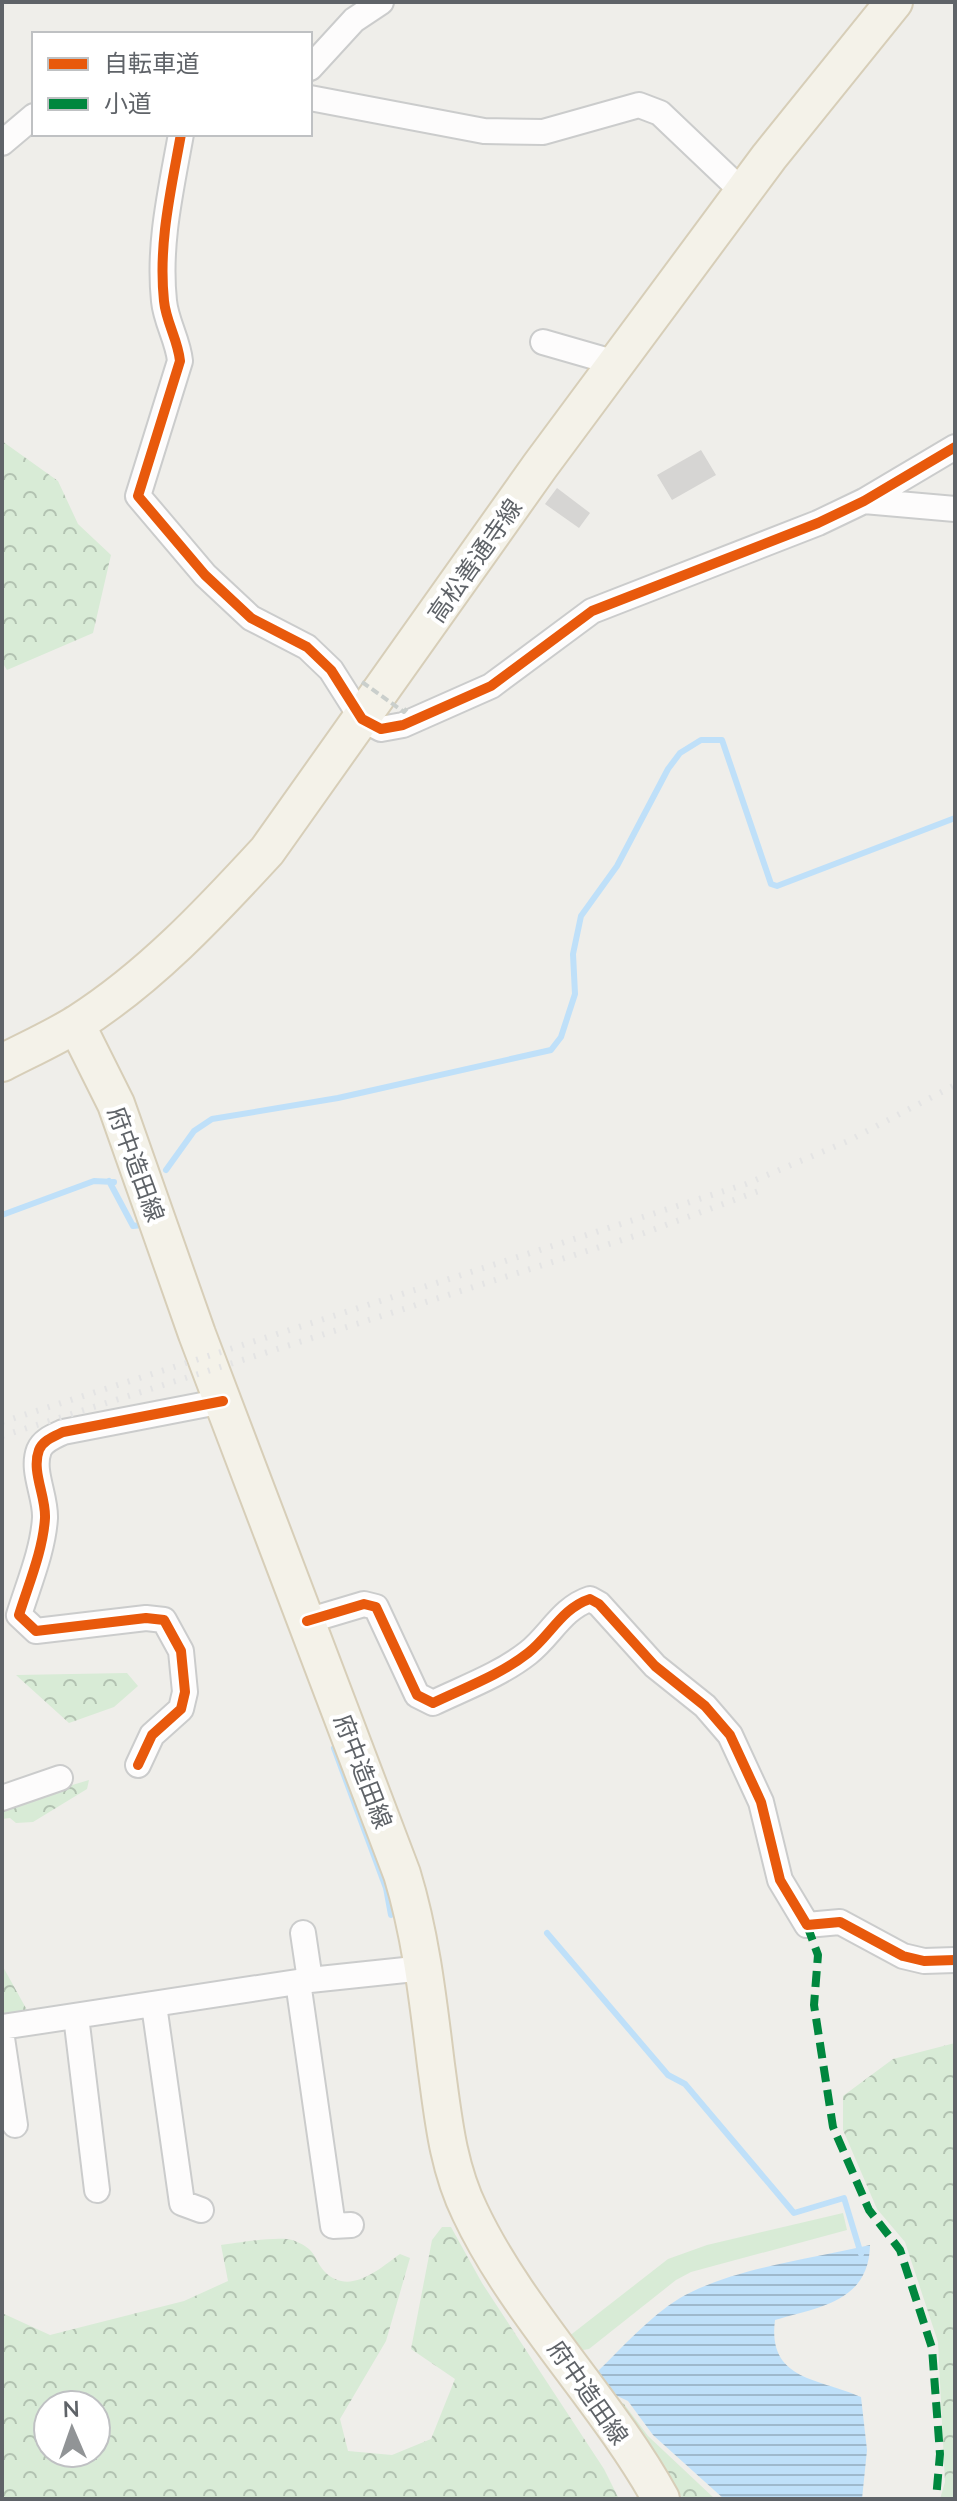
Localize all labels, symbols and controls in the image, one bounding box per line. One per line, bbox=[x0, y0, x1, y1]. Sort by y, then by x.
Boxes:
legend bbox=[32, 32, 312, 136]
text: 自転車道 bbox=[104, 48, 200, 77]
text: 小道 bbox=[104, 88, 152, 117]
street label: 高松善通寺線 bbox=[421, 493, 527, 627]
street label: 府中造田線 bbox=[103, 1103, 171, 1225]
street label: 府中造田線 bbox=[329, 1710, 399, 1832]
street label: 府中造田線 bbox=[543, 2335, 635, 2449]
north arrow bbox=[32, 2389, 112, 2469]
text: N bbox=[62, 2395, 80, 2422]

